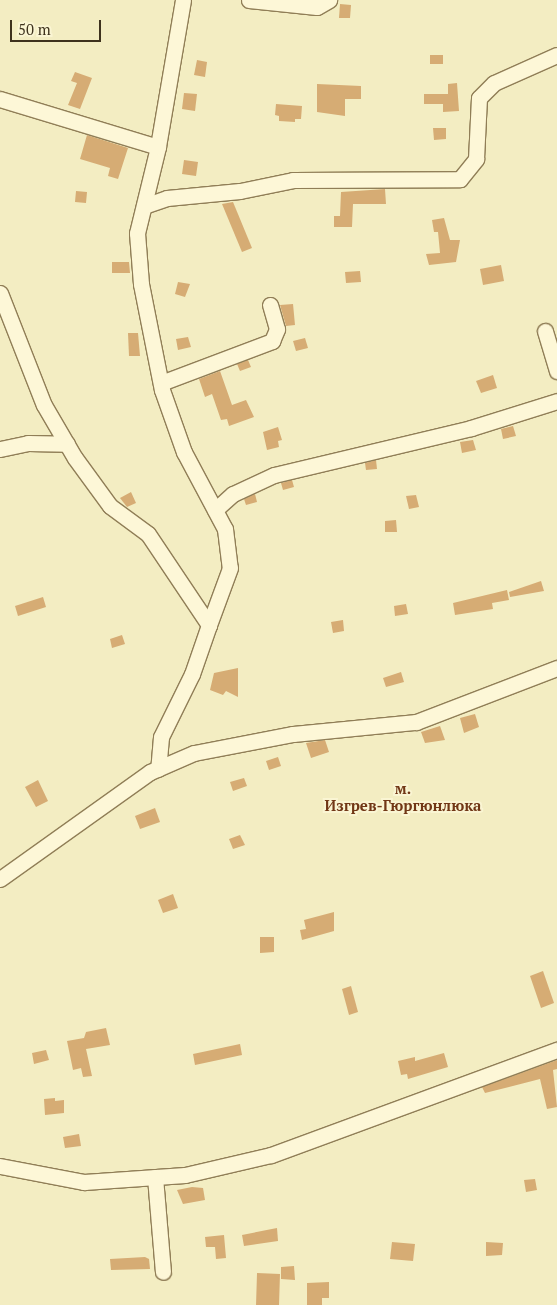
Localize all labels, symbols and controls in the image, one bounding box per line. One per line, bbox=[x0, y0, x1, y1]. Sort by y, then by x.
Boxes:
scale bar bbox=[12, 10, 104, 42]
text: 50 m bbox=[18, 19, 51, 39]
district label: м. Изгрев-Гюргюнлюка bbox=[325, 779, 481, 814]

